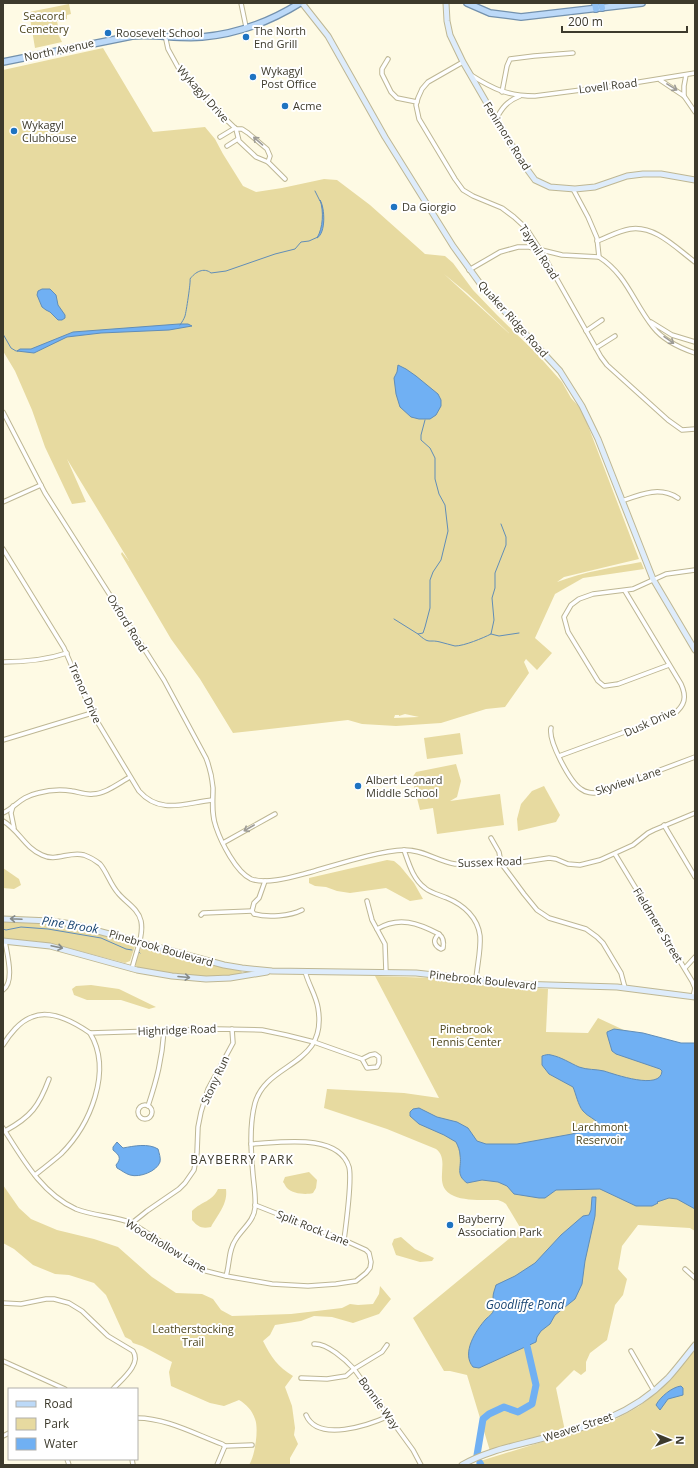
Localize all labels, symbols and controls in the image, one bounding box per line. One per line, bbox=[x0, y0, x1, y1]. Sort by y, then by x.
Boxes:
park label: Seacord Cemetery bbox=[19, 8, 69, 36]
scale bar bbox=[562, 8, 687, 34]
text: 200 m bbox=[568, 13, 603, 30]
place label: The North End Grill bbox=[254, 23, 306, 51]
place label: Roosevelt School bbox=[116, 25, 203, 40]
marker: Roosevelt School bbox=[103, 28, 113, 38]
marker: The North End Grill bbox=[241, 32, 251, 42]
street label: North Avenue bbox=[23, 35, 95, 64]
street label: Wykagyl Drive bbox=[174, 62, 233, 125]
place label: Wykagyl Post Office bbox=[261, 63, 316, 91]
marker: Wykagyl Post Office bbox=[248, 72, 258, 82]
street label: Lovell Road bbox=[578, 74, 638, 97]
one-way arrow bbox=[666, 83, 677, 91]
place label: Acme bbox=[293, 98, 322, 113]
street label: Fenimore Road bbox=[480, 99, 534, 173]
marker: Acme bbox=[280, 101, 290, 111]
place label: Wykagyl Clubhouse bbox=[22, 117, 77, 145]
marker: Wykagyl Clubhouse bbox=[9, 126, 19, 136]
one-way arrow bbox=[253, 137, 263, 146]
place label: Da Giorgio bbox=[402, 199, 457, 214]
marker: Da Giorgio bbox=[389, 202, 399, 212]
street label: Taymil Road bbox=[516, 221, 563, 282]
street label: Quaker Ridge Road bbox=[475, 277, 552, 360]
one-way arrow bbox=[663, 336, 674, 344]
street label: Oxford Road bbox=[104, 591, 151, 654]
street label: Trenor Drive bbox=[66, 660, 105, 725]
street label: Dusk Drive bbox=[621, 703, 678, 740]
street label: Skyview Lane bbox=[593, 763, 662, 798]
place label: Albert Leonard Middle School bbox=[366, 772, 443, 800]
marker: Albert Leonard Middle School bbox=[353, 781, 363, 791]
one-way arrow bbox=[243, 825, 255, 833]
street label: Sussex Road bbox=[458, 853, 522, 870]
street label: Fieldmere Street bbox=[630, 885, 687, 965]
water label: Pine Brook bbox=[41, 912, 101, 938]
one-way arrow bbox=[10, 916, 23, 923]
street label: Pinebrook Boulevard bbox=[107, 925, 215, 970]
one-way arrow bbox=[50, 944, 63, 952]
street label: Pinebrook Boulevard bbox=[429, 966, 537, 993]
one-way arrow bbox=[177, 973, 190, 981]
street label: Highridge Road bbox=[137, 1021, 217, 1038]
park label: Pinebrook Tennis Center bbox=[430, 1021, 502, 1049]
street label: Stony Run bbox=[197, 1053, 232, 1107]
park label: Larchmont Reservoir bbox=[572, 1119, 628, 1147]
district label: BAYBERRY PARK bbox=[190, 1151, 294, 1168]
street label: Split Rock Lane bbox=[275, 1206, 352, 1249]
place label: Bayberry Association Park bbox=[458, 1211, 542, 1239]
street label: Woodhollow Lane bbox=[123, 1215, 209, 1276]
marker: Bayberry Association Park bbox=[445, 1220, 455, 1230]
water label: Goodliffe Pond bbox=[486, 1296, 565, 1313]
park label: Leatherstocking Trail bbox=[152, 1321, 234, 1349]
street label: Bonnie Way bbox=[355, 1374, 404, 1432]
legend bbox=[8, 1388, 138, 1460]
text: Road bbox=[44, 1395, 73, 1412]
street label: Weaver Street bbox=[541, 1408, 615, 1445]
text: Park bbox=[44, 1415, 70, 1432]
north arrow bbox=[650, 1420, 690, 1460]
text: Water bbox=[44, 1435, 78, 1452]
text: N bbox=[673, 1436, 688, 1445]

